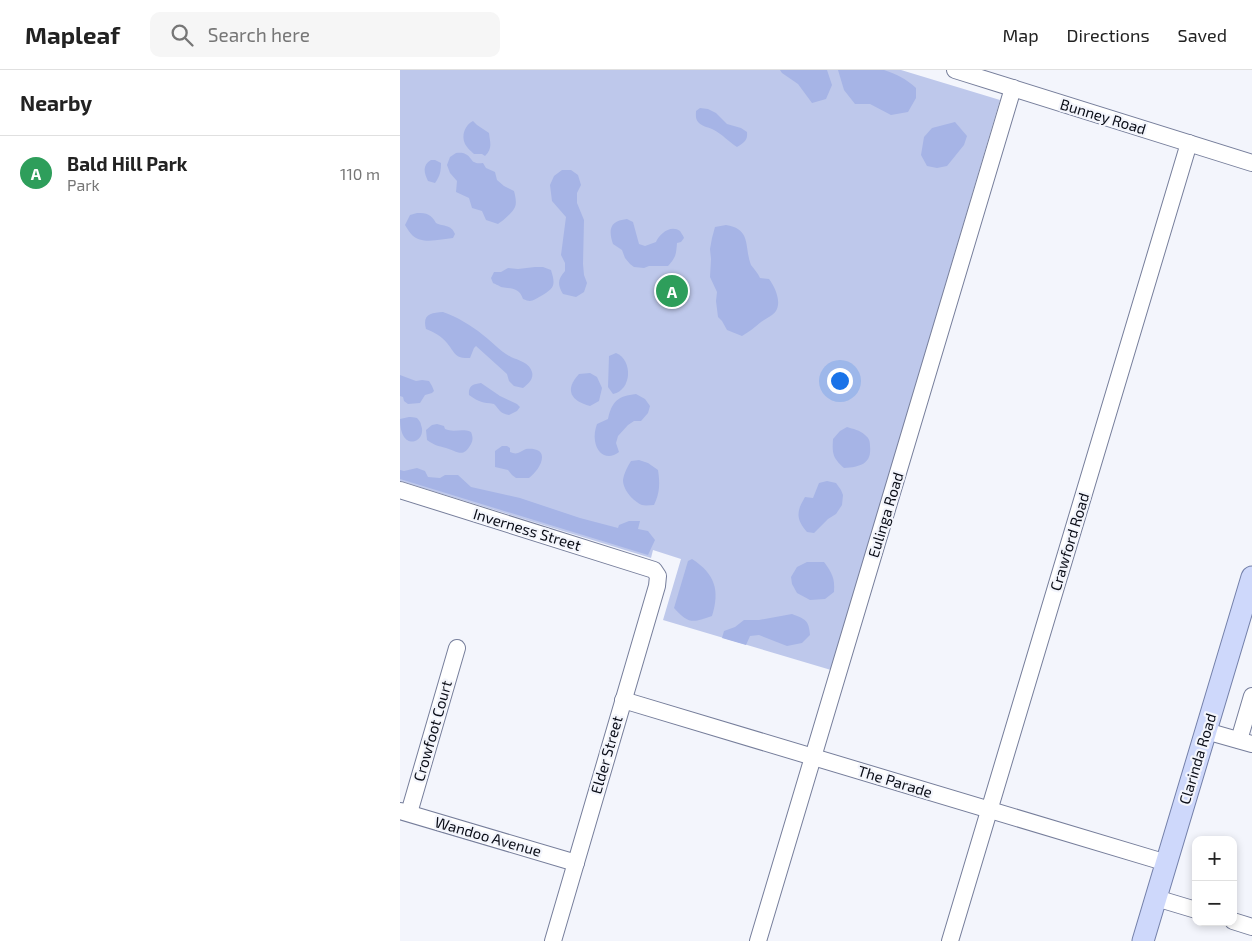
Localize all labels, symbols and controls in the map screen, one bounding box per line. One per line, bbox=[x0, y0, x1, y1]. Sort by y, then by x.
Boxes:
search box bbox=[150, 12, 500, 57]
text: Mapleaf bbox=[25, 20, 120, 49]
icon: search bbox=[168, 21, 196, 49]
text: Search here bbox=[208, 23, 310, 46]
text: Map bbox=[1002, 24, 1039, 46]
text: Directions bbox=[1067, 24, 1150, 46]
text: Saved bbox=[1178, 24, 1227, 46]
text: Nearby bbox=[20, 90, 92, 115]
street label: Bunney Road bbox=[1058, 94, 1148, 138]
text: Bald Hill Park bbox=[67, 152, 187, 175]
text: A bbox=[31, 164, 41, 183]
text: 110 m bbox=[340, 164, 380, 183]
text: Park bbox=[67, 175, 100, 194]
pin: A bbox=[656, 272, 688, 310]
your location bbox=[827, 368, 853, 394]
street label: Eulinga Road bbox=[864, 470, 907, 560]
street label: Crawford Road bbox=[1046, 490, 1093, 593]
street label: Inverness Street bbox=[471, 504, 584, 554]
street label: Crowfoot Court bbox=[409, 678, 455, 783]
street label: Clarinda Road bbox=[1175, 711, 1219, 806]
street label: Elder Street bbox=[586, 713, 626, 796]
street label: The Parade bbox=[856, 761, 935, 801]
street label: Wandoo Avenue bbox=[433, 812, 544, 860]
map controls bbox=[1192, 836, 1237, 926]
button: + bbox=[1192, 836, 1237, 881]
button: − bbox=[1192, 881, 1237, 926]

